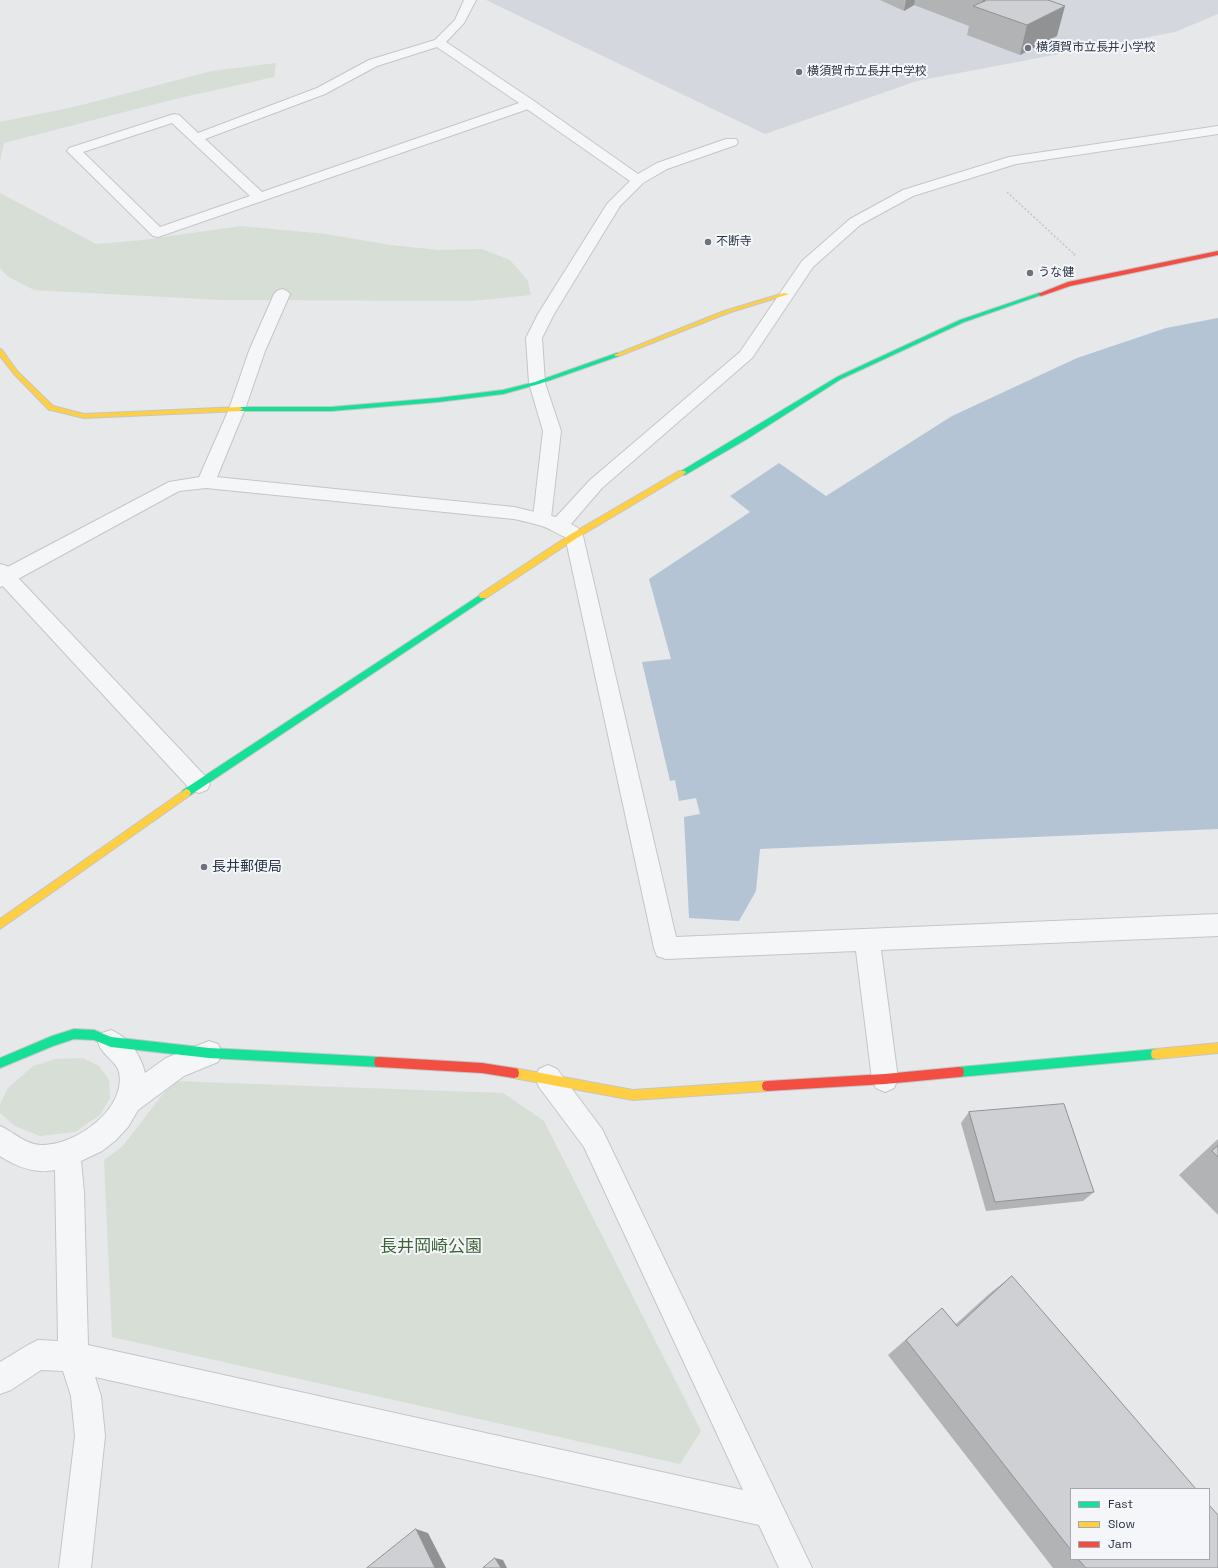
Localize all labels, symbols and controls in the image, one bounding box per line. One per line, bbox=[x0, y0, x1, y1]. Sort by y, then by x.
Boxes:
place label: 横須賀市立長井小学校 bbox=[1036, 41, 1156, 55]
marker: 横須賀市立長井小学校 bbox=[1023, 43, 1033, 53]
place label: 横須賀市立長井中学校 bbox=[807, 65, 927, 79]
marker: 横須賀市立長井中学校 bbox=[794, 67, 804, 77]
place label: 不断寺 bbox=[716, 235, 752, 249]
marker: 不断寺 bbox=[703, 237, 713, 247]
place label: うな健 bbox=[1038, 266, 1074, 280]
marker: うな健 bbox=[1025, 268, 1035, 278]
place label: 長井郵便局 bbox=[212, 859, 282, 875]
marker: 長井郵便局 bbox=[199, 862, 209, 872]
park label: 長井岡崎公園 bbox=[380, 1237, 482, 1257]
legend bbox=[1070, 1488, 1210, 1560]
text: Fast bbox=[1108, 1496, 1133, 1512]
text: Slow bbox=[1108, 1516, 1135, 1532]
text: Jam bbox=[1108, 1536, 1132, 1552]

